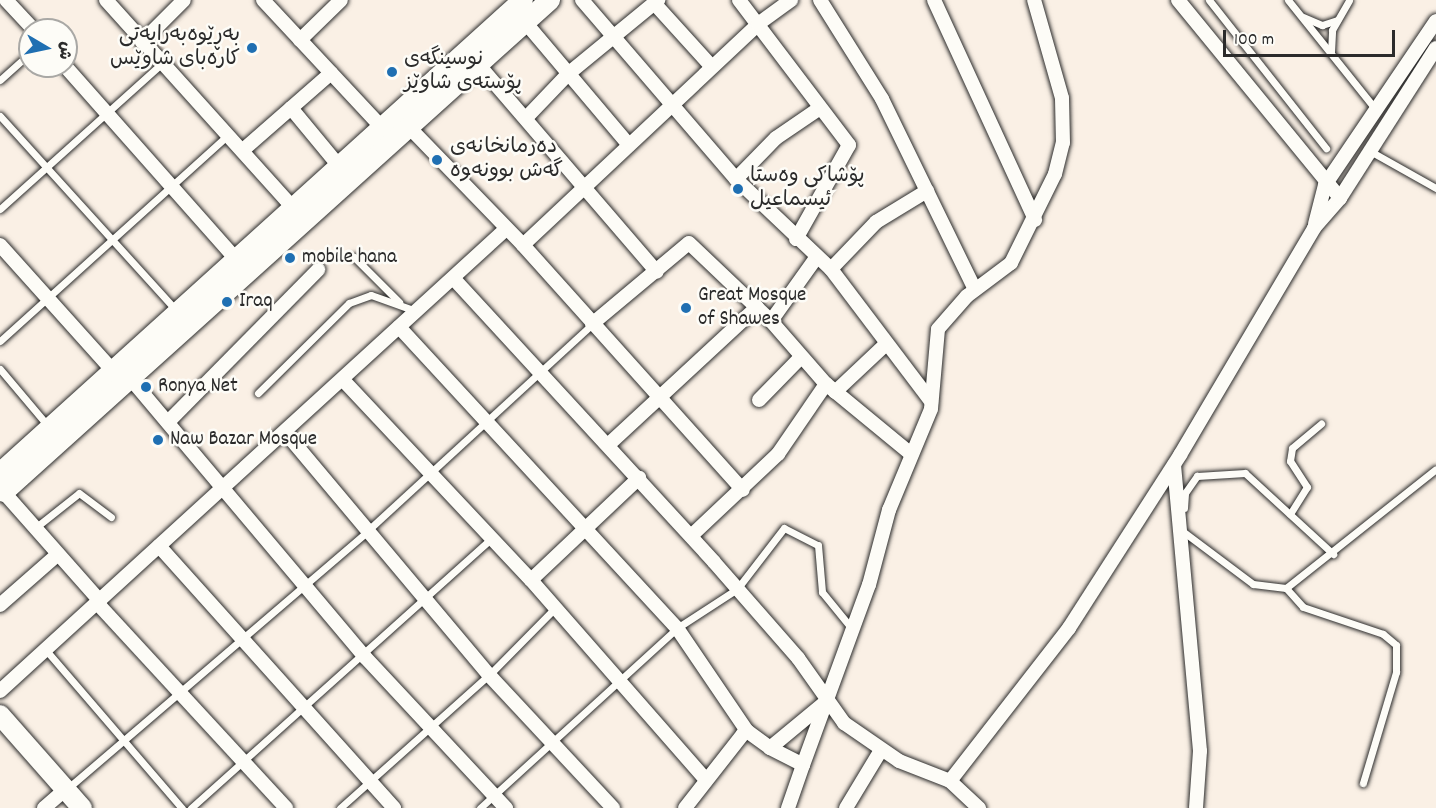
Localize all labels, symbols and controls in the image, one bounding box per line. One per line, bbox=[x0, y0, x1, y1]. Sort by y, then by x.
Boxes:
north arrow bbox=[18, 18, 78, 78]
scale bar bbox=[1226, 18, 1398, 56]
place label: بەڕێوەبەرایەتی کارەبای شاوێس bbox=[110, 23, 240, 73]
text: 100 m bbox=[1234, 28, 1274, 53]
text: ش bbox=[52, 40, 77, 61]
marker: بەڕێوەبەرایەتی کارەبای شاوێس bbox=[245, 41, 259, 55]
place label: نوسینگەی پۆستەی شاوێز bbox=[404, 47, 522, 97]
marker: نوسینگەی پۆستەی شاوێز bbox=[385, 65, 399, 79]
place label: دەرمانخانەی گەش بوونەوە bbox=[450, 135, 563, 185]
marker: دەرمانخانەی گەش بوونەوە bbox=[428, 151, 446, 169]
place label: پۆشاکی وەستا ئیسماعیل bbox=[750, 164, 865, 214]
marker: پۆشاکی وەستا ئیسماعیل bbox=[731, 182, 745, 196]
place label: mobile hana bbox=[302, 245, 397, 271]
marker: mobile hana bbox=[283, 251, 297, 265]
place label: Great Mosque of Shawes bbox=[698, 283, 806, 333]
place label: Iraq bbox=[239, 289, 272, 315]
marker: Iraq bbox=[220, 295, 234, 309]
marker: Great Mosque of Shawes bbox=[679, 301, 693, 315]
place label: Ronya Net bbox=[158, 374, 238, 400]
marker: Ronya Net bbox=[139, 380, 153, 394]
place label: Naw Bazar Mosque bbox=[170, 427, 317, 453]
marker: Naw Bazar Mosque bbox=[151, 433, 165, 447]

